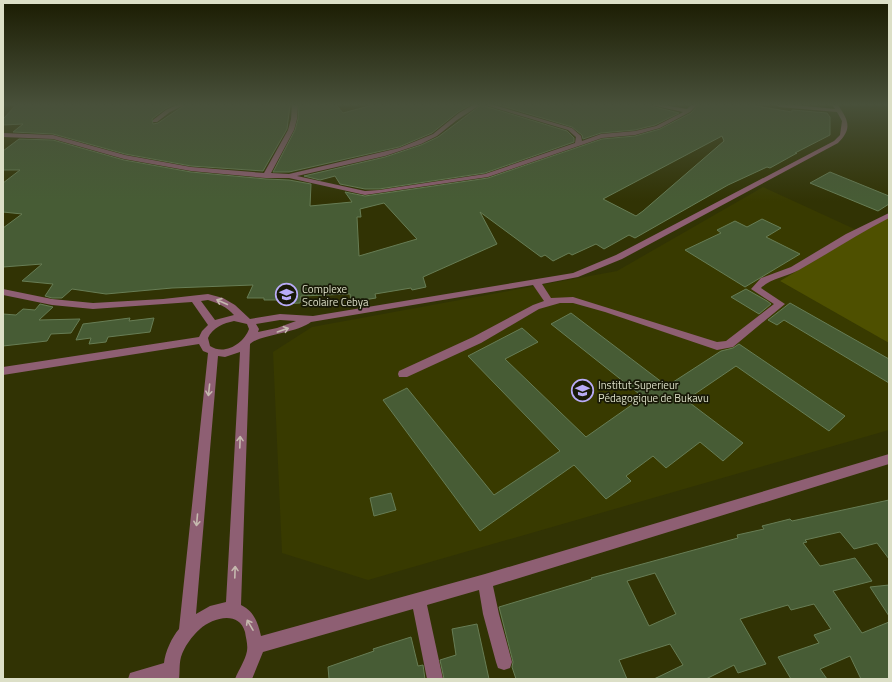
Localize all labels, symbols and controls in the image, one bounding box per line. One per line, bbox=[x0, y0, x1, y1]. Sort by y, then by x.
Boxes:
place label: Complexe Scolaire Cebya bbox=[302, 281, 369, 310]
school or university icon: Complexe Scolaire Cebya bbox=[274, 282, 300, 308]
one-way arrow bbox=[216, 298, 228, 305]
one-way arrow bbox=[276, 325, 288, 333]
place label: Institut Superieur Pédagogique de Bukavu bbox=[598, 377, 709, 406]
school or university icon: Institut Superieur Pédagogique de Bukavu bbox=[569, 378, 595, 404]
one-way arrow bbox=[205, 384, 212, 397]
one-way arrow bbox=[236, 436, 244, 449]
one-way arrow bbox=[193, 513, 200, 526]
one-way arrow bbox=[231, 566, 239, 579]
one-way arrow bbox=[246, 619, 253, 631]

